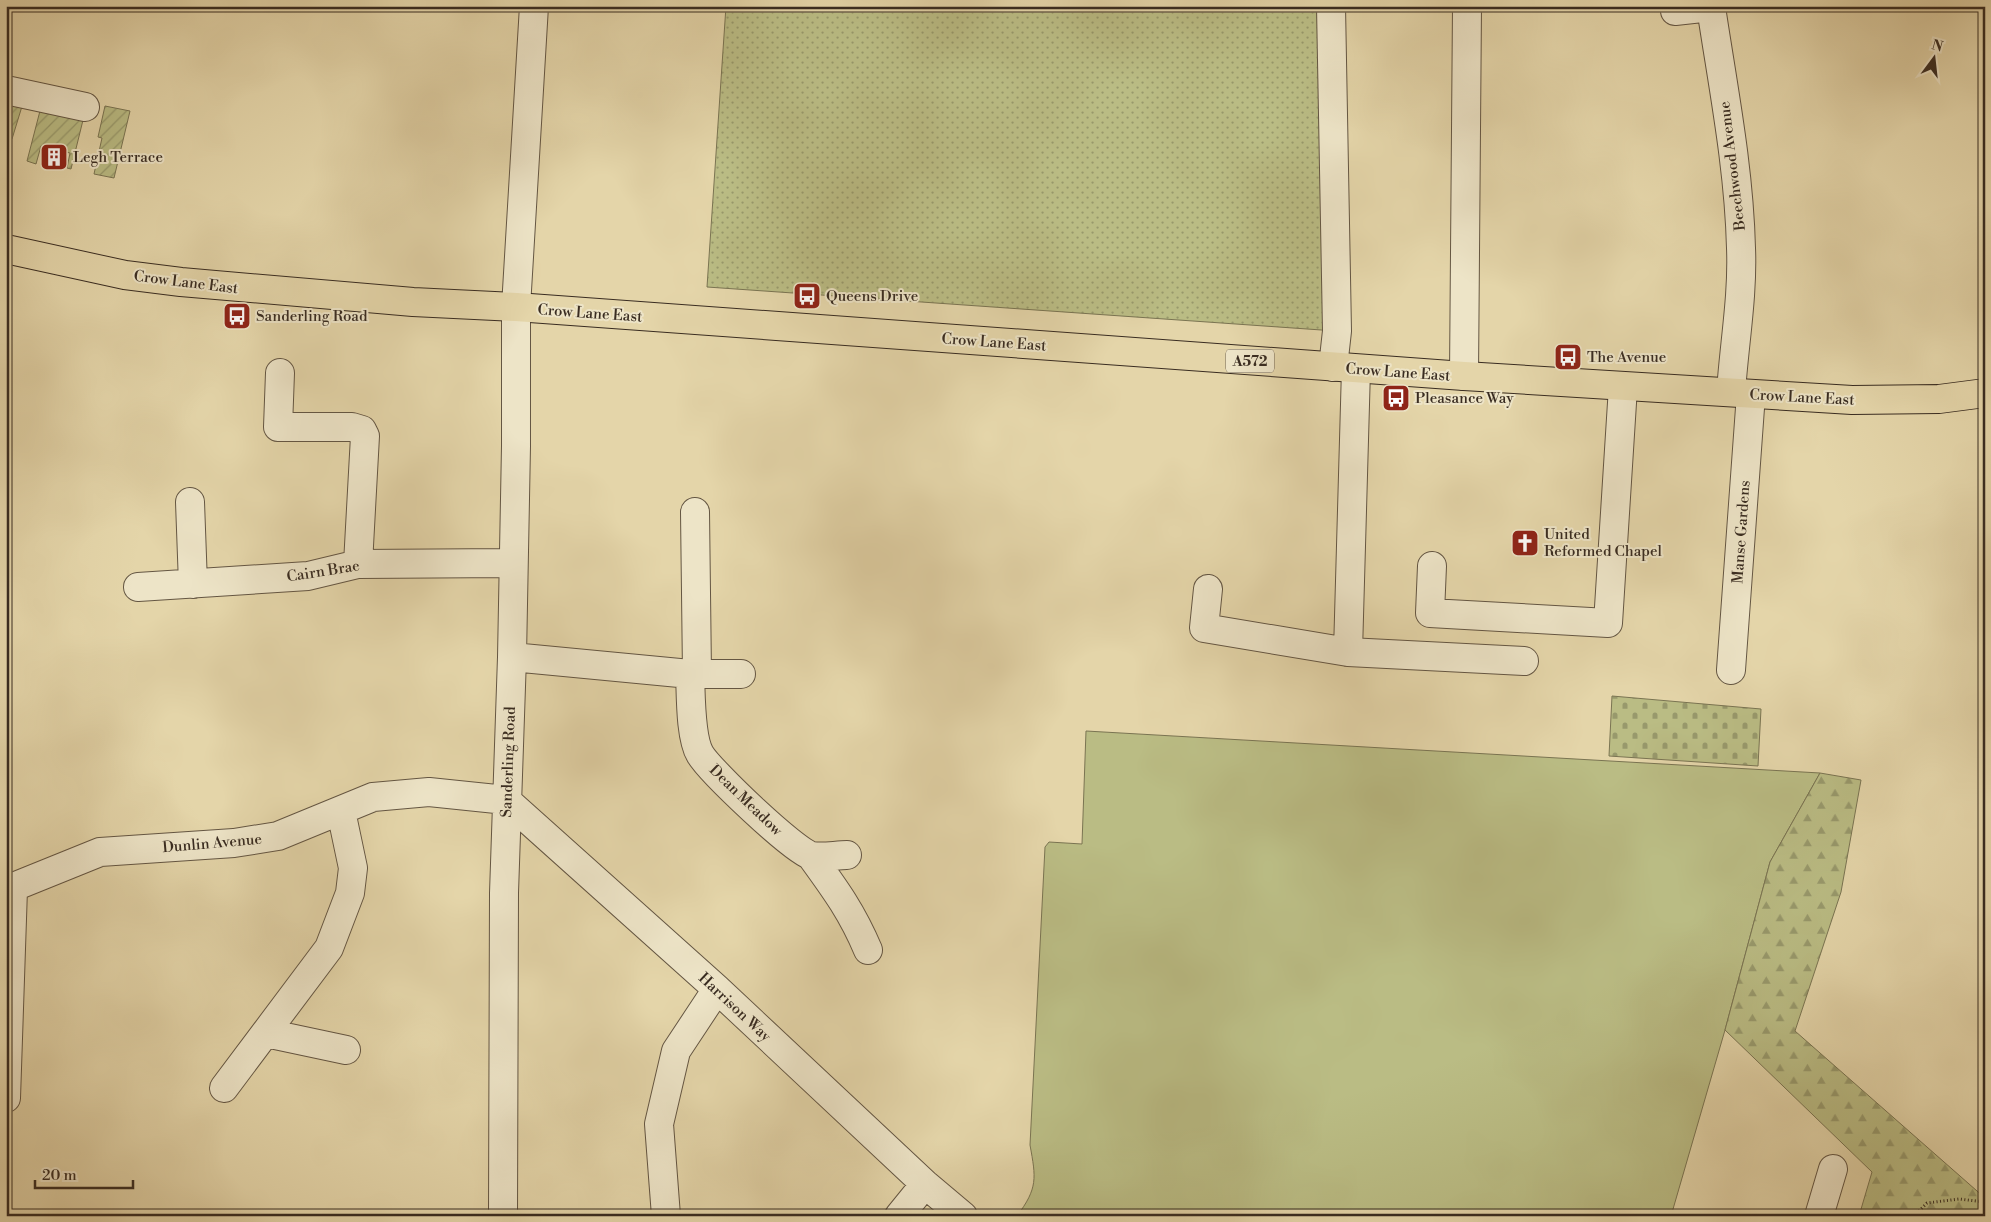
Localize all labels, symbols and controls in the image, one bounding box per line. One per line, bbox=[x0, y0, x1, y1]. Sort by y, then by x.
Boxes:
north arrow bbox=[1908, 32, 1958, 82]
text: N bbox=[1929, 36, 1945, 57]
street label: Beechwood Avenue bbox=[1715, 100, 1750, 233]
building icon: Legh Terrace bbox=[39, 142, 69, 172]
place label: Legh Terrace bbox=[73, 148, 163, 167]
street label: Crow Lane East bbox=[133, 267, 240, 298]
bus stop icon: Queens Drive bbox=[792, 281, 822, 311]
place label: Queens Drive bbox=[826, 287, 918, 306]
street label: Crow Lane East bbox=[537, 300, 644, 327]
bus stop icon: Sanderling Road bbox=[222, 301, 252, 331]
place label: Sanderling Road bbox=[256, 307, 368, 326]
street label: Crow Lane East bbox=[941, 329, 1048, 356]
bus stop icon: The Avenue bbox=[1553, 342, 1583, 372]
place label: The Avenue bbox=[1587, 348, 1666, 367]
road number: A572 bbox=[1226, 350, 1274, 372]
street label: Crow Lane East bbox=[1345, 359, 1452, 386]
bus stop icon: Pleasance Way bbox=[1381, 383, 1411, 413]
street label: Crow Lane East bbox=[1749, 385, 1856, 410]
place label: Pleasance Way bbox=[1415, 389, 1514, 408]
street label: Manse Gardens bbox=[1728, 480, 1755, 584]
place label: United Reformed Chapel bbox=[1544, 525, 1663, 561]
church icon: United Reformed Chapel bbox=[1510, 528, 1540, 558]
street label: Cairn Brae bbox=[285, 556, 361, 587]
street label: Sanderling Road bbox=[497, 706, 520, 818]
street label: Dean Meadow bbox=[705, 761, 787, 840]
street label: Dunlin Avenue bbox=[161, 830, 263, 857]
street label: Harrison Way bbox=[694, 969, 775, 1046]
scale bar bbox=[35, 1157, 132, 1189]
text: 20 m bbox=[42, 1166, 77, 1185]

